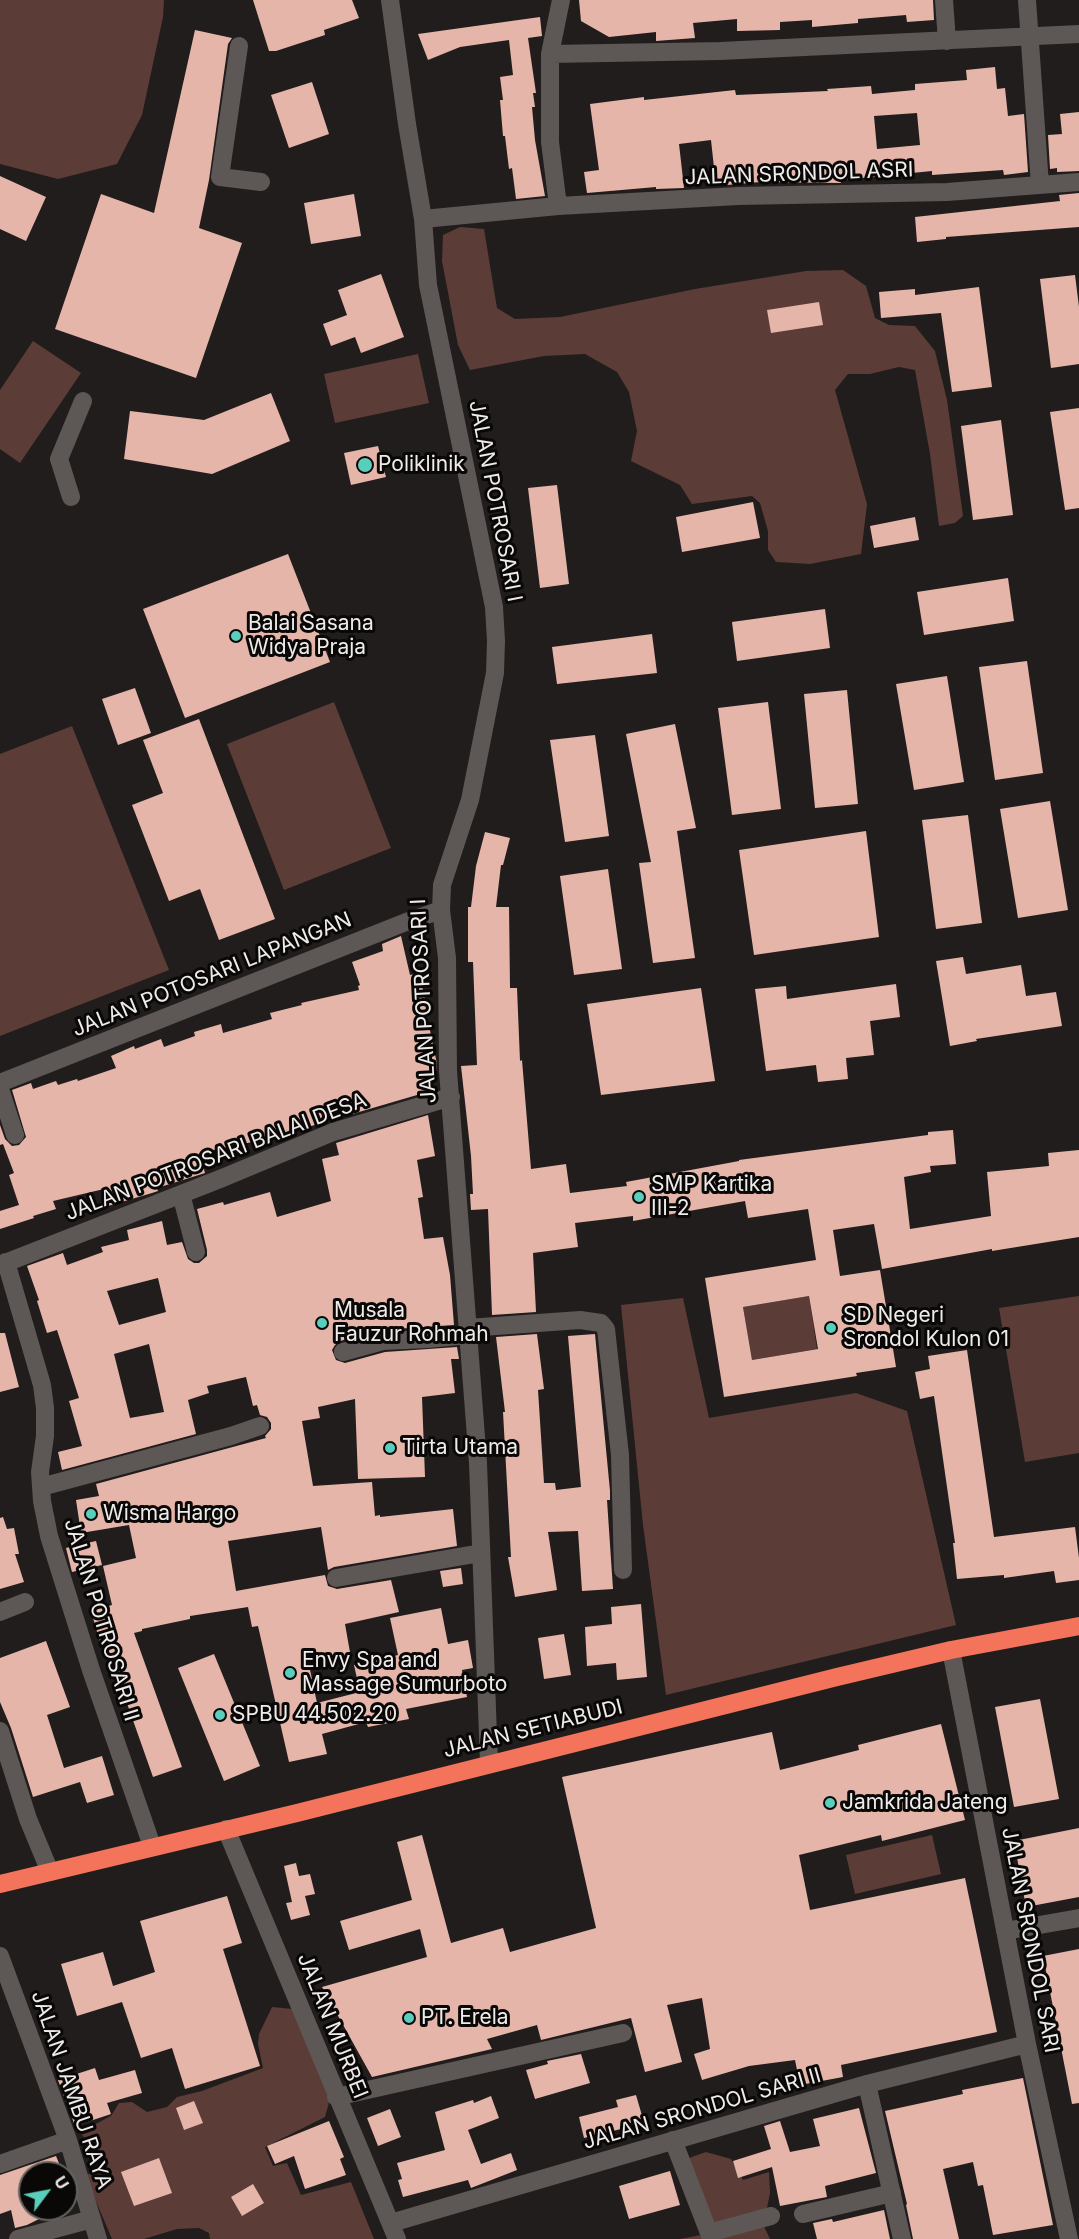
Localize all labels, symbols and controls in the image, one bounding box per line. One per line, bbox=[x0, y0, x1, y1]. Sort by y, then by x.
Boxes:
street label: JALAN SRONDOL ASRI bbox=[684, 157, 914, 191]
street label: JALAN POTROSARI I bbox=[463, 398, 527, 604]
place label: Poliklinik bbox=[378, 452, 465, 478]
marker: Poliklinik bbox=[356, 456, 374, 474]
place label: Balai Sasana Widya Praja bbox=[248, 611, 374, 661]
marker: Balai Sasana Widya Praja bbox=[229, 629, 243, 643]
street label: JALAN POTROSARI I bbox=[406, 898, 442, 1104]
street label: JALAN POTOSARI LAPANGAN bbox=[69, 907, 355, 1043]
street label: JALAN POTROSARI BALAI DESA bbox=[62, 1088, 370, 1226]
place label: SMP Kartika III-2 bbox=[651, 1172, 772, 1222]
marker: SMP Kartika III-2 bbox=[632, 1190, 646, 1204]
place label: Musala Fauzur Rohmah bbox=[334, 1298, 489, 1348]
place label: SD Negeri Srondol Kulon 01 bbox=[843, 1303, 1009, 1353]
marker: Musala Fauzur Rohmah bbox=[315, 1316, 329, 1330]
marker: SD Negeri Srondol Kulon 01 bbox=[824, 1321, 838, 1335]
place label: Tirta Utama bbox=[402, 1435, 518, 1461]
marker: Tirta Utama bbox=[383, 1441, 397, 1455]
place label: Wisma Hargo bbox=[103, 1501, 236, 1527]
marker: Wisma Hargo bbox=[84, 1507, 98, 1521]
street label: JALAN POTROSARI II bbox=[58, 1516, 144, 1724]
place label: Envy Spa and Massage Sumurboto bbox=[302, 1648, 507, 1698]
marker: Envy Spa and Massage Sumurboto bbox=[283, 1666, 297, 1680]
street label: JALAN SETIABUDI bbox=[441, 1695, 625, 1763]
place label: SPBU 44.502.20 bbox=[232, 1702, 397, 1728]
marker: SPBU 44.502.20 bbox=[213, 1708, 227, 1722]
place label: Jamkrida Jateng bbox=[842, 1790, 1008, 1816]
marker: Jamkrida Jateng bbox=[823, 1796, 837, 1810]
street label: JALAN SRONDOL SARI bbox=[996, 1825, 1064, 2055]
street label: JALAN MURBEI bbox=[291, 1950, 373, 2102]
street label: JALAN JAMBU RAYA bbox=[25, 1988, 117, 2192]
place label: PT. Erela bbox=[421, 2005, 509, 2031]
marker: PT. Erela bbox=[402, 2011, 416, 2025]
street label: JALAN SRONDOL SARI II bbox=[580, 2063, 824, 2155]
north arrow bbox=[18, 2161, 78, 2221]

